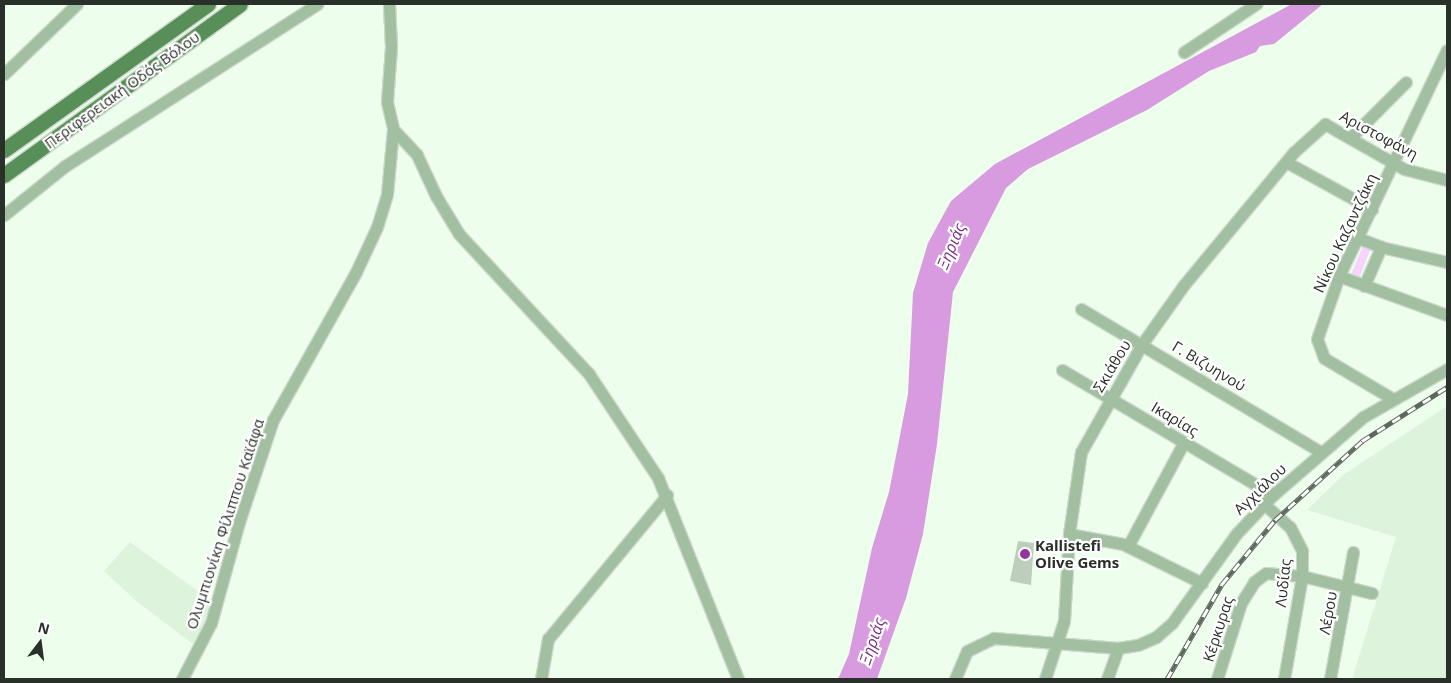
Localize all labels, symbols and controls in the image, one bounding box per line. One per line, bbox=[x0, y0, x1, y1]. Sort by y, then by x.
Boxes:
street label: Περιφερειακή Οδός Βόλου bbox=[41, 28, 203, 152]
street label: Αριστοφάνη bbox=[1337, 107, 1421, 163]
street label: Νίκου Καζαντζάκη bbox=[1309, 170, 1381, 296]
water label: Ξηριάς bbox=[933, 220, 969, 272]
street label: Σκιάθου bbox=[1089, 337, 1135, 395]
street label: Γ. Βιζυηνού bbox=[1169, 337, 1249, 395]
street label: Ικαρίας bbox=[1148, 398, 1202, 440]
street label: Ολυμπιονίκη Φίλιππου Καϊάφα bbox=[182, 416, 268, 632]
street label: Αγχιάλου bbox=[1230, 460, 1290, 518]
place label: Kallistefi Olive Gems bbox=[1035, 536, 1119, 571]
marker: Kallistefi Olive Gems bbox=[1019, 548, 1031, 560]
street label: Λυδίας bbox=[1272, 558, 1294, 608]
street label: Λέρου bbox=[1315, 590, 1341, 636]
street label: Κέρκυρας bbox=[1199, 594, 1237, 664]
water label: Ξηριάς bbox=[855, 615, 889, 667]
text: N bbox=[36, 617, 52, 639]
north arrow bbox=[15, 618, 65, 668]

